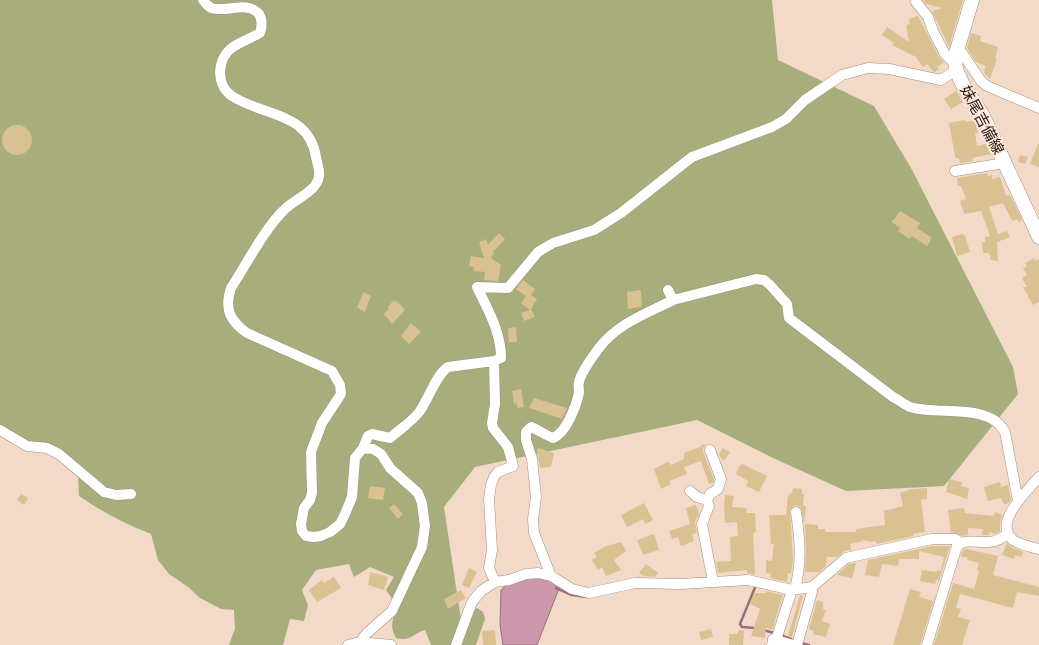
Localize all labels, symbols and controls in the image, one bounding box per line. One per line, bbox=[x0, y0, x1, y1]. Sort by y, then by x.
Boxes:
street label: 妹尾吉備線 bbox=[954, 82, 1009, 159]

